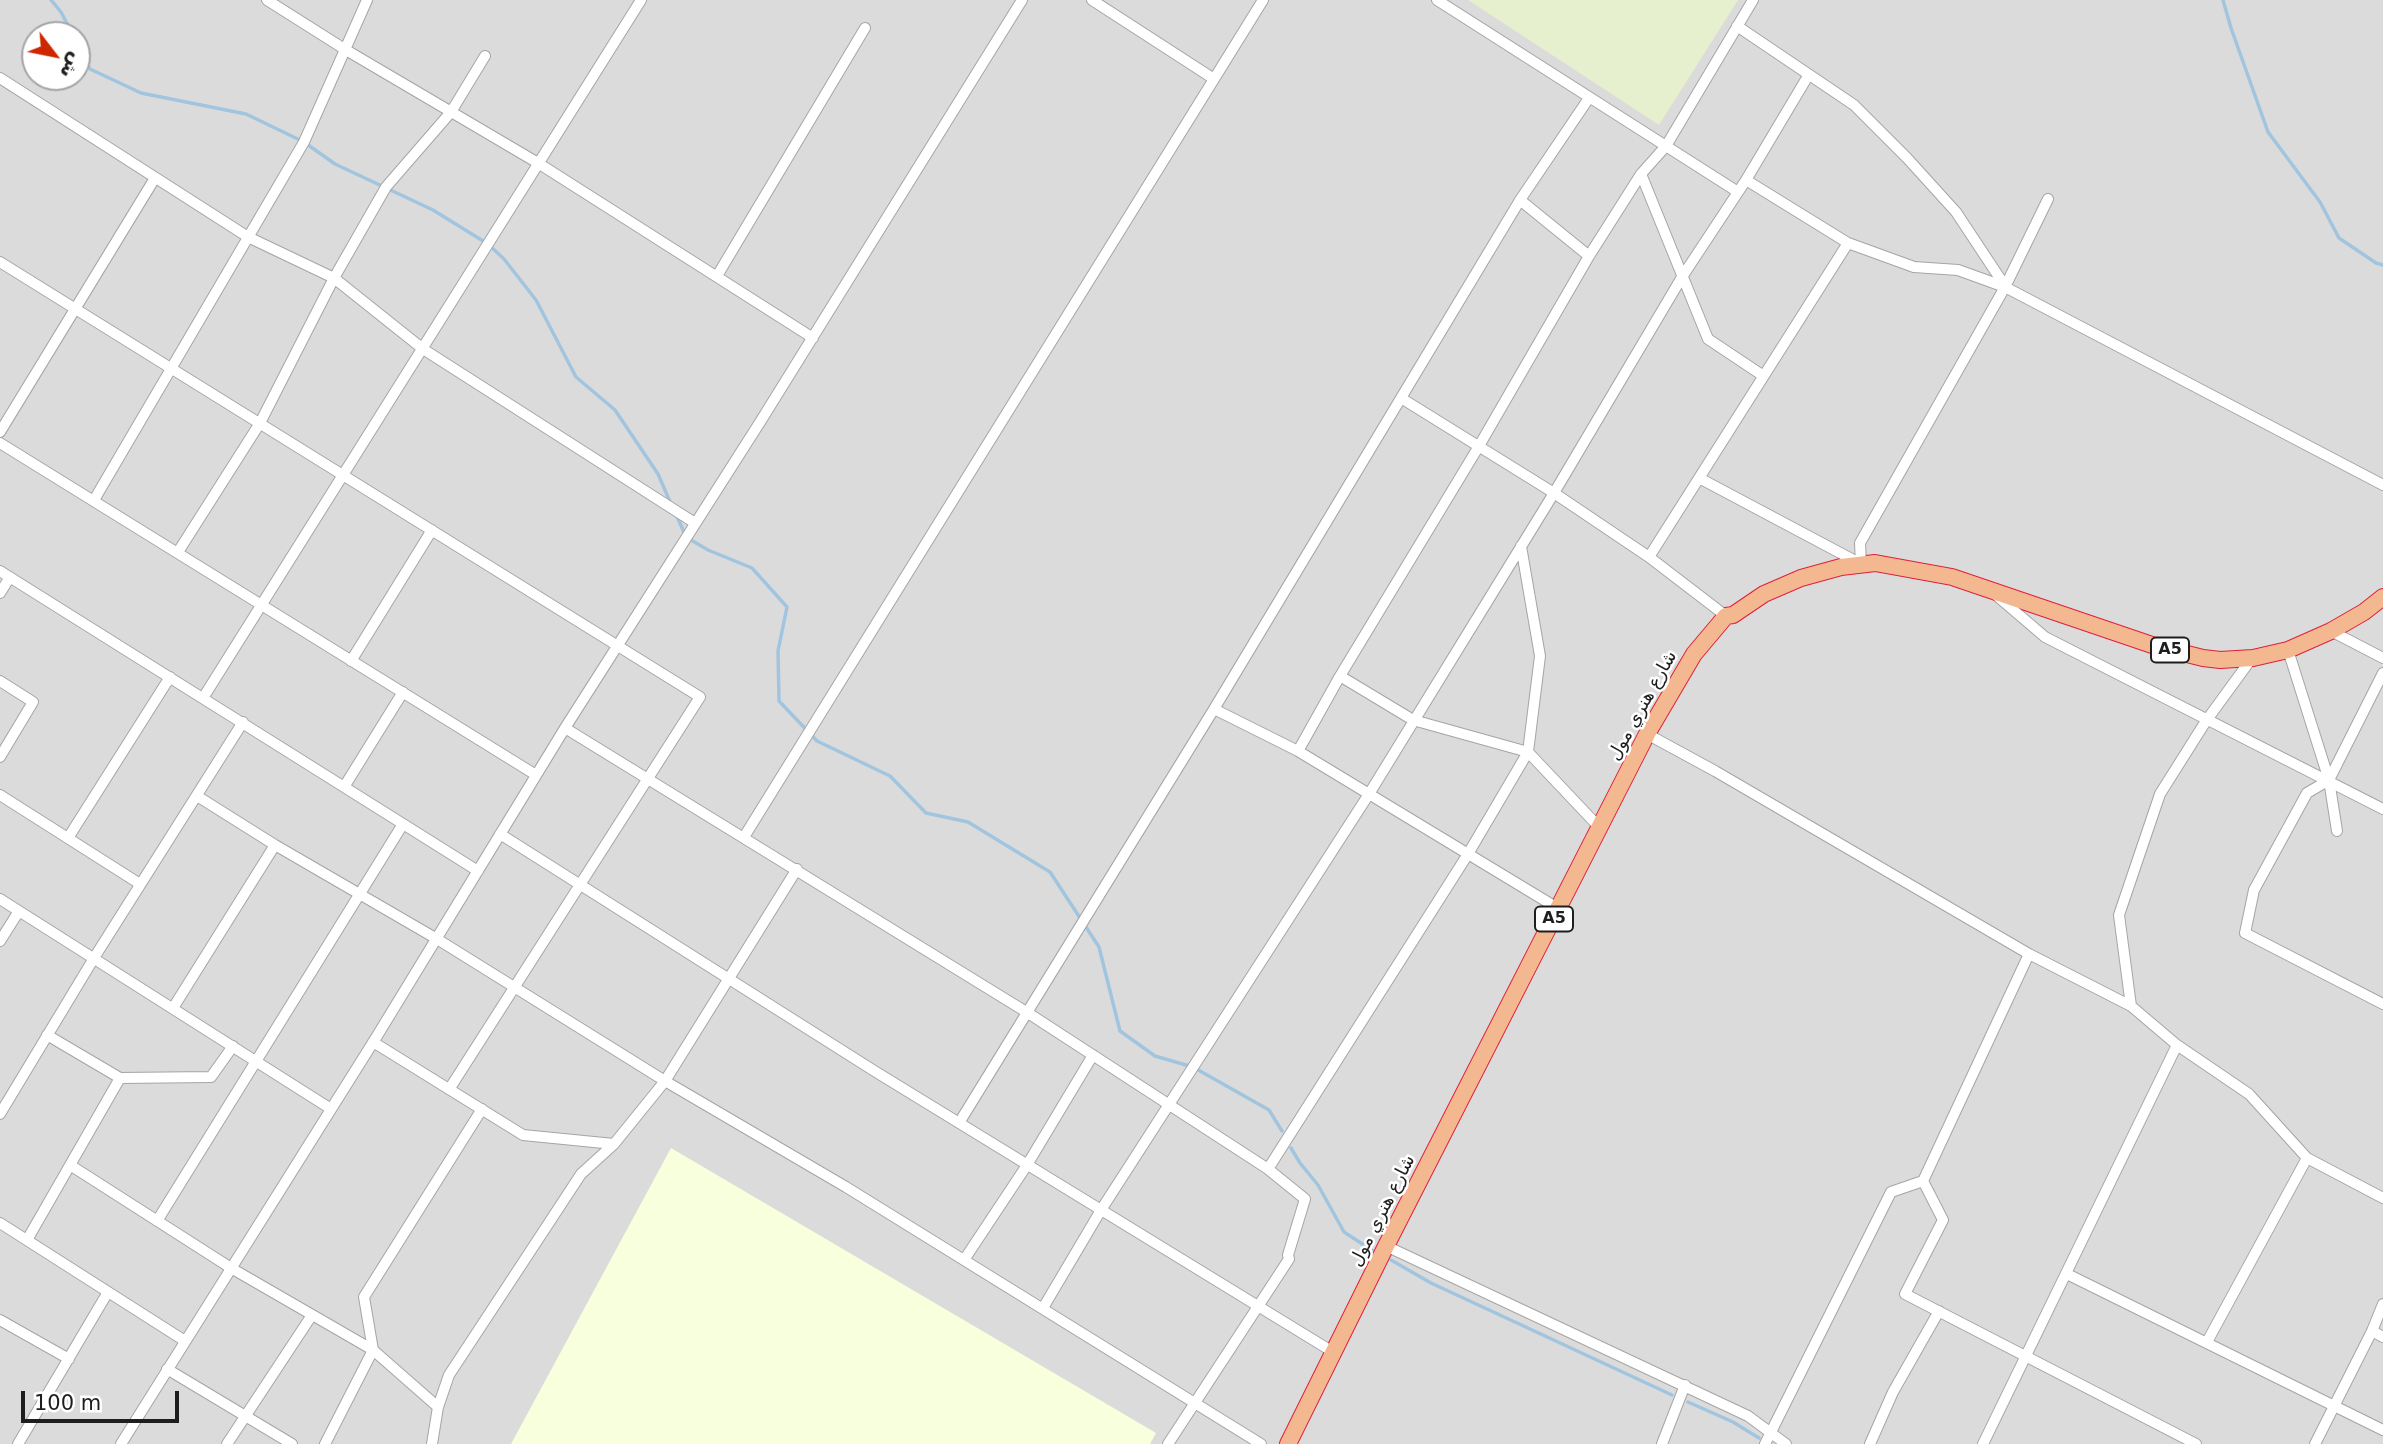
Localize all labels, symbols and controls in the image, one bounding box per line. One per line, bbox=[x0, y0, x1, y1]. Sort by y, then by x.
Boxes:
north arrow bbox=[21, 21, 91, 91]
text: ش bbox=[56, 49, 88, 83]
road number: A5 bbox=[2151, 638, 2189, 663]
street label: شارع هنري مول bbox=[1604, 647, 1682, 765]
road number: A5 bbox=[1535, 906, 1573, 931]
street label: شارع هنري مول bbox=[1346, 1152, 1420, 1270]
scale bar bbox=[24, 1378, 182, 1422]
text: 100 m bbox=[34, 1391, 101, 1415]

